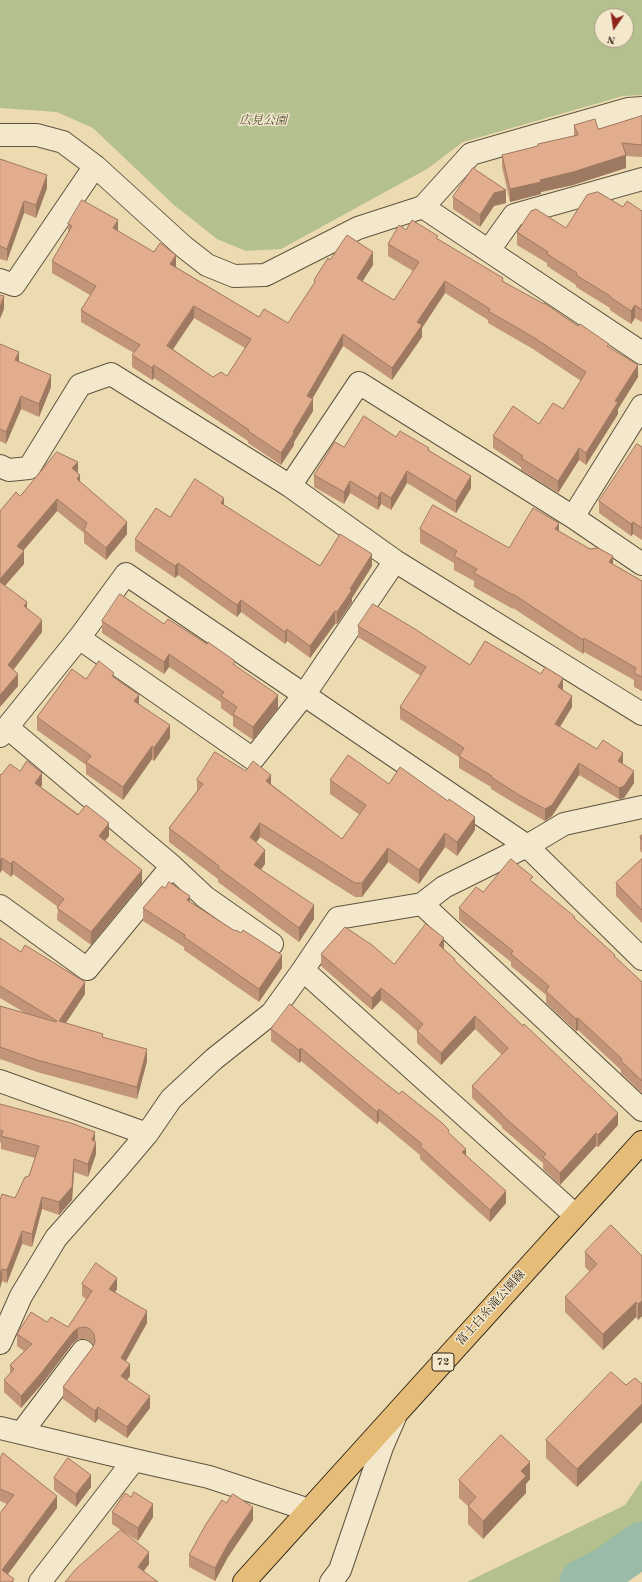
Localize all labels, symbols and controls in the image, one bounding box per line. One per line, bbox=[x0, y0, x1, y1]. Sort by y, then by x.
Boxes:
north arrow bbox=[594, 8, 634, 48]
text: N bbox=[606, 33, 617, 46]
park label: 広見公園 bbox=[239, 114, 287, 128]
street label: 富士白糸滝公園線 bbox=[454, 1268, 528, 1348]
road number: 72 bbox=[432, 1353, 454, 1371]

